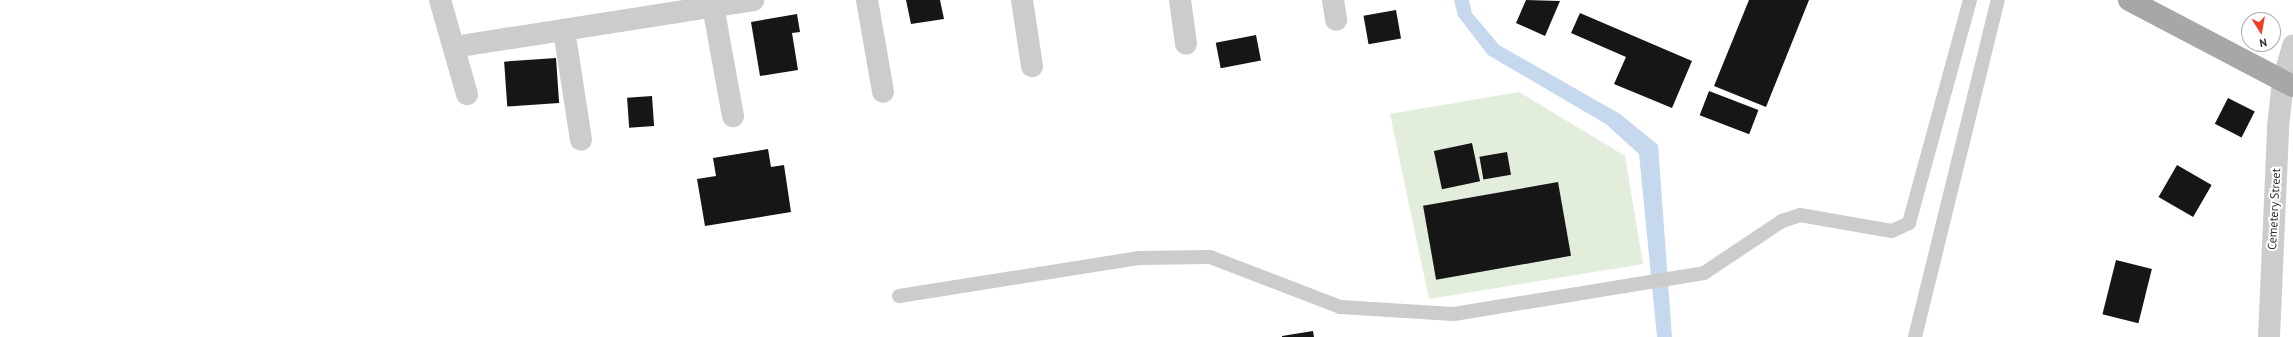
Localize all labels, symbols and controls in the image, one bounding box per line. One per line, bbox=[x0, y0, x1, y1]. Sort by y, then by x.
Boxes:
north arrow bbox=[2241, 12, 2281, 52]
text: N bbox=[2258, 35, 2268, 50]
street label: Cemetery Street bbox=[2265, 168, 2283, 250]

